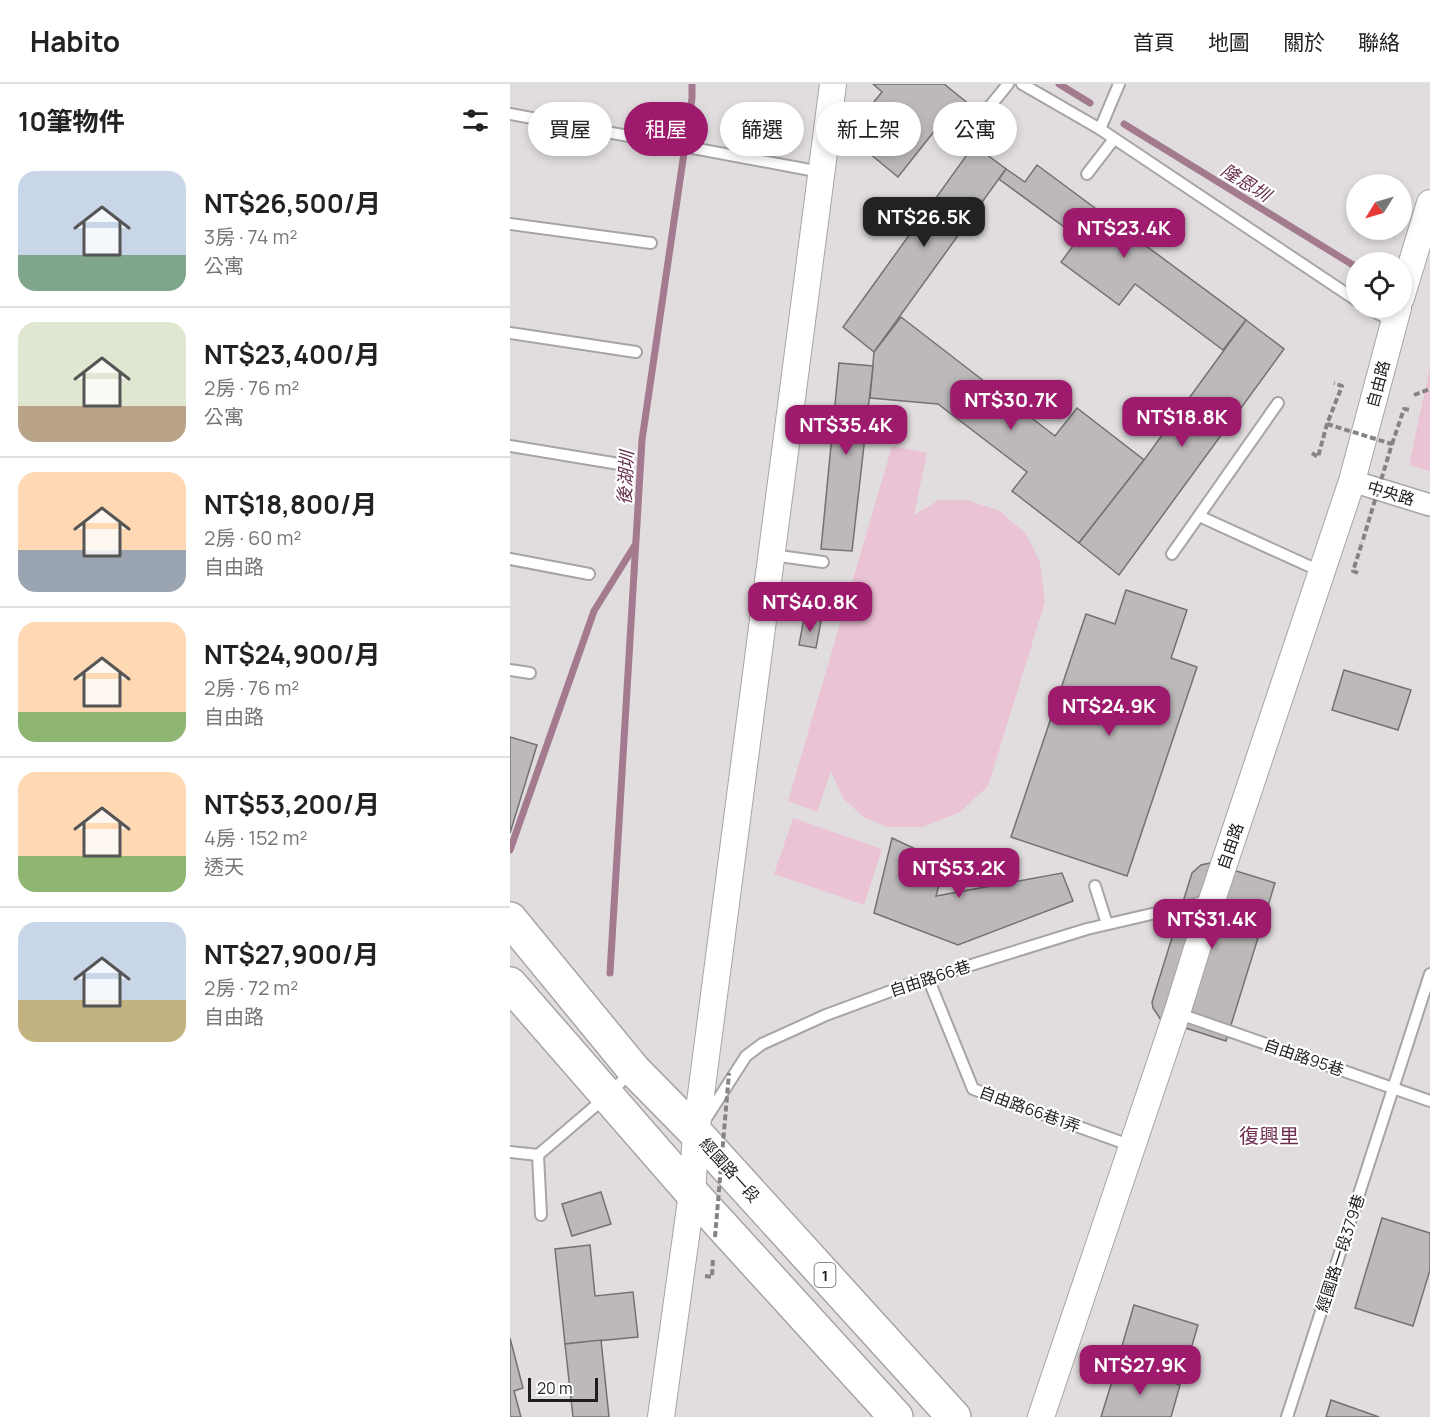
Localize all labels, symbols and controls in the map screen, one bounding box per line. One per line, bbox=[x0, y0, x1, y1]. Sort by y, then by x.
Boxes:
text: Habito bbox=[30, 22, 120, 60]
text: 首頁 bbox=[1133, 28, 1175, 56]
text: 地圖 bbox=[1208, 28, 1250, 56]
text: 關於 bbox=[1283, 28, 1325, 56]
text: 聯絡 bbox=[1358, 28, 1400, 56]
chip: 買屋 bbox=[528, 102, 612, 156]
chip: 租屋 bbox=[624, 102, 708, 156]
chip: 篩選 bbox=[720, 102, 804, 156]
chip: 新上架 bbox=[816, 102, 921, 156]
chip: 公寓 bbox=[933, 102, 1017, 156]
text: 10筆物件 bbox=[18, 103, 125, 139]
icon: filters bbox=[459, 104, 492, 137]
water label: 隆恩圳 bbox=[1217, 158, 1278, 208]
north arrow bbox=[1346, 174, 1412, 240]
map controls bbox=[1346, 174, 1412, 318]
text: NT$26,500/月 bbox=[204, 185, 381, 221]
icon: home bbox=[66, 195, 138, 267]
pin: NT$26.5K bbox=[862, 197, 986, 248]
text: NT$26.5K bbox=[877, 203, 971, 230]
pin: NT$23.4K bbox=[1062, 208, 1186, 259]
text: NT$23.4K bbox=[1077, 214, 1171, 241]
text: 3房 · 74 m² bbox=[204, 223, 298, 250]
text: 公寓 bbox=[204, 252, 244, 279]
button: locate bbox=[1346, 252, 1412, 318]
text: NT$23,400/月 bbox=[204, 336, 381, 372]
icon: home bbox=[66, 346, 138, 418]
street label: 自由路 bbox=[1361, 358, 1395, 410]
text: 2房 · 76 m² bbox=[204, 374, 299, 401]
pin: NT$30.7K bbox=[949, 380, 1073, 431]
text: NT$30.7K bbox=[964, 386, 1058, 413]
pin: NT$18.8K bbox=[1120, 397, 1244, 448]
text: 公寓 bbox=[204, 403, 244, 430]
text: NT$18.8K bbox=[1136, 403, 1228, 430]
pin: NT$35.4K bbox=[784, 405, 908, 456]
text: NT$35.4K bbox=[799, 411, 893, 438]
water label: 後湖圳 bbox=[612, 447, 639, 506]
street label: 中央路 bbox=[1365, 475, 1417, 511]
text: NT$18,800/月 bbox=[204, 486, 377, 522]
icon: home bbox=[66, 496, 138, 568]
text: 2房 · 60 m² bbox=[204, 524, 302, 551]
text: 自由路 bbox=[204, 553, 264, 580]
pin: NT$40.8K bbox=[748, 582, 872, 633]
text: NT$40.8K bbox=[762, 588, 858, 615]
text: NT$24,900/月 bbox=[204, 636, 381, 672]
icon: home bbox=[66, 646, 138, 718]
text: 2房 · 76 m² bbox=[204, 674, 299, 701]
pin: NT$24.9K bbox=[1047, 686, 1171, 737]
text: NT$24.9K bbox=[1062, 692, 1156, 719]
text: 自由路 bbox=[204, 703, 264, 730]
text: NT$53,200/月 bbox=[204, 786, 380, 822]
icon: home bbox=[66, 796, 138, 868]
street label: 自由路 bbox=[1212, 820, 1248, 872]
text: 4房 · 152 m² bbox=[204, 824, 307, 851]
pin: NT$53.2K bbox=[897, 848, 1021, 899]
text: 透天 bbox=[204, 853, 244, 880]
text: NT$53.2K bbox=[912, 854, 1006, 881]
pin: NT$31.4K bbox=[1150, 899, 1274, 950]
text: NT$31.4K bbox=[1167, 905, 1257, 932]
text: NT$27,900/月 bbox=[204, 936, 379, 972]
icon: home bbox=[66, 946, 138, 1018]
street label: 自由路66巷 bbox=[887, 955, 973, 1001]
text: 2房 · 72 m² bbox=[204, 974, 298, 1001]
text: 自由路 bbox=[204, 1003, 264, 1030]
street label: 自由路95巷 bbox=[1261, 1033, 1347, 1081]
street label: 自由路66巷1弄 bbox=[976, 1081, 1084, 1137]
district label: 復興里 bbox=[1239, 1122, 1299, 1149]
street label: 經國路一段 bbox=[695, 1133, 765, 1207]
street label: 經國路一段379巷 bbox=[1311, 1191, 1369, 1315]
road number: 1 bbox=[814, 1263, 836, 1287]
pin: NT$27.9K bbox=[1078, 1345, 1202, 1396]
text: NT$27.9K bbox=[1094, 1351, 1186, 1378]
scale bar bbox=[528, 1375, 598, 1402]
text: 20 m bbox=[537, 1377, 573, 1399]

